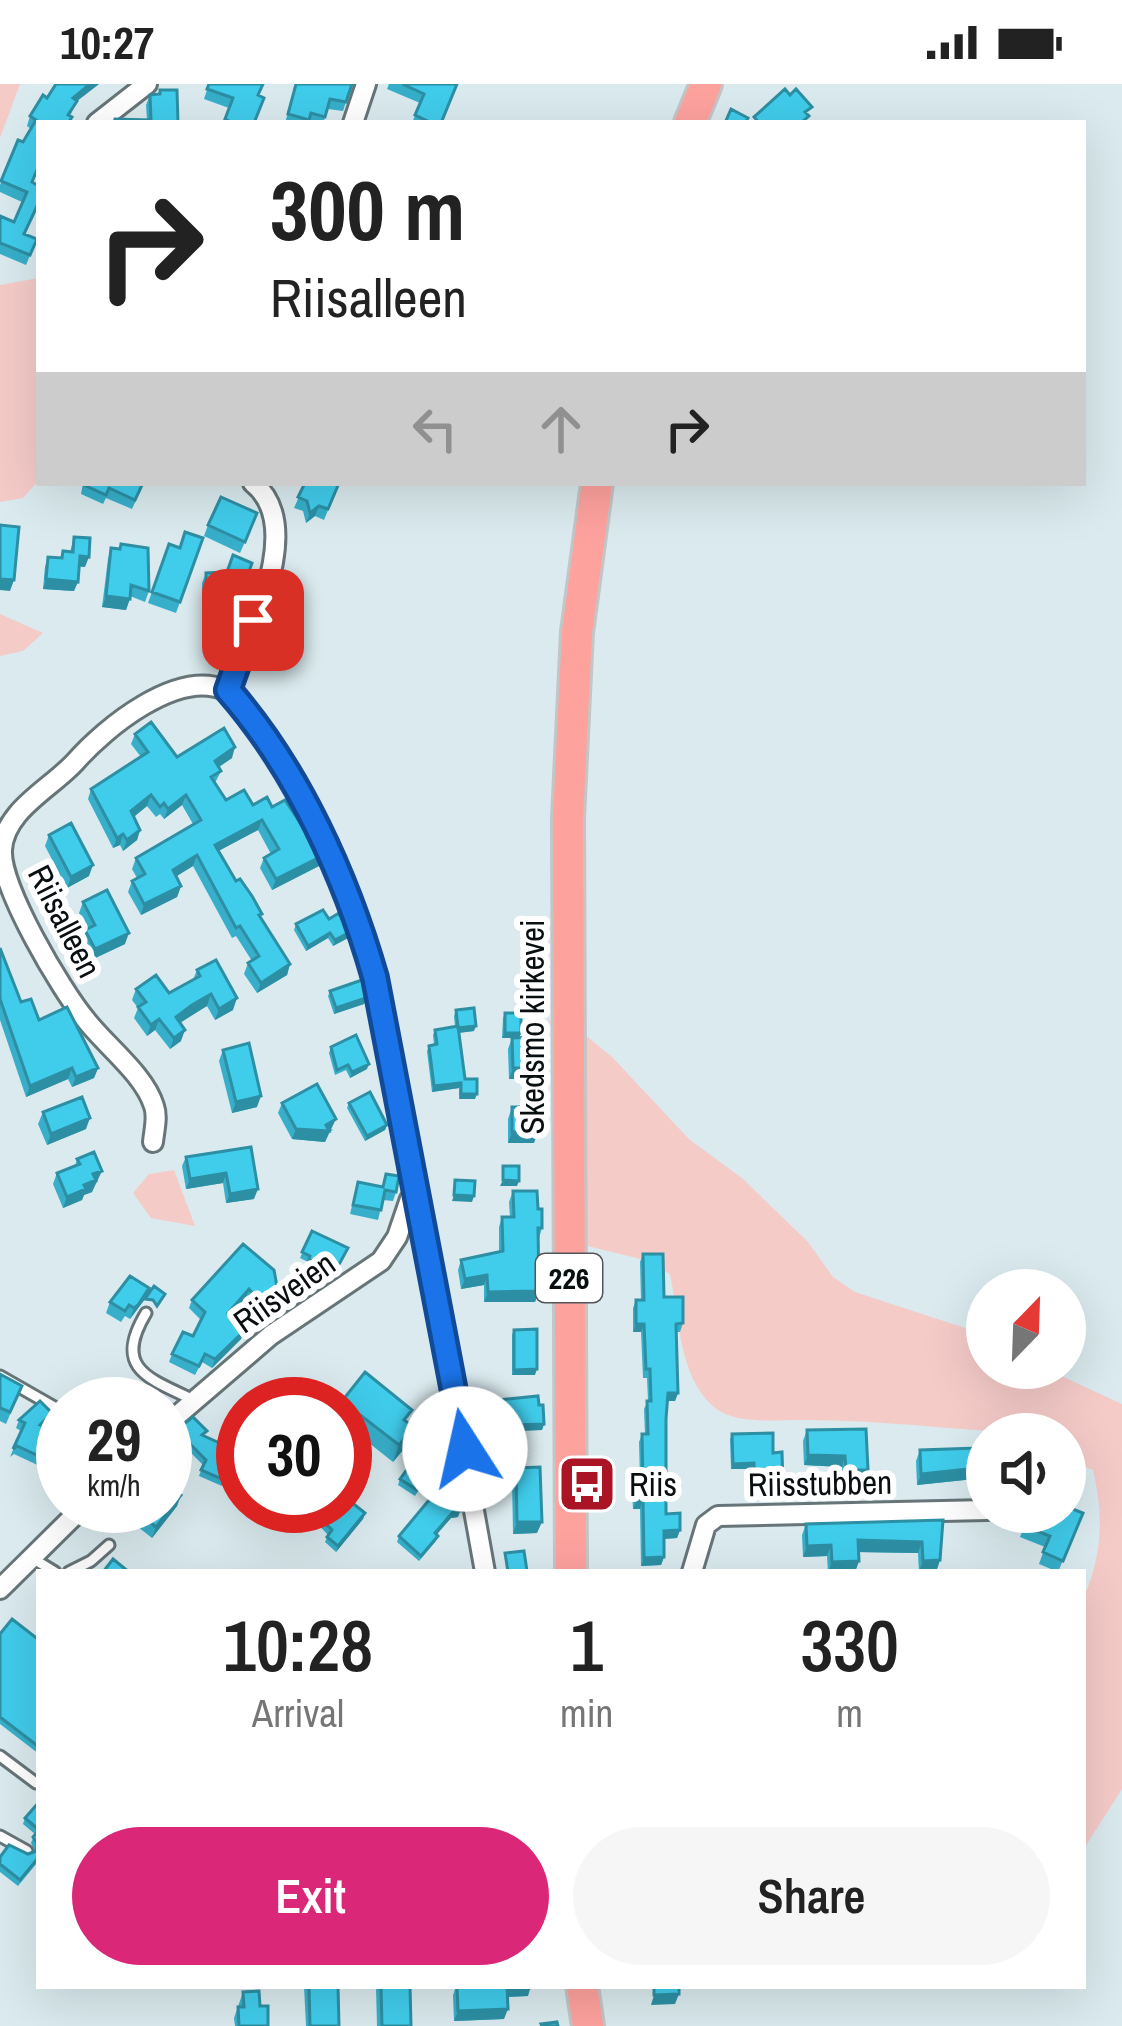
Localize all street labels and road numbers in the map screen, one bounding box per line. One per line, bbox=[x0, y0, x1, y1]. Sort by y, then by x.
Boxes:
street label: Riisalleen bbox=[18, 857, 112, 985]
street label: Skedsmo kirkevei bbox=[510, 919, 554, 1135]
street label: Riisveien bbox=[225, 1241, 343, 1343]
road number: 226 bbox=[536, 1254, 602, 1302]
street label: Riisstubben bbox=[747, 1460, 893, 1506]

